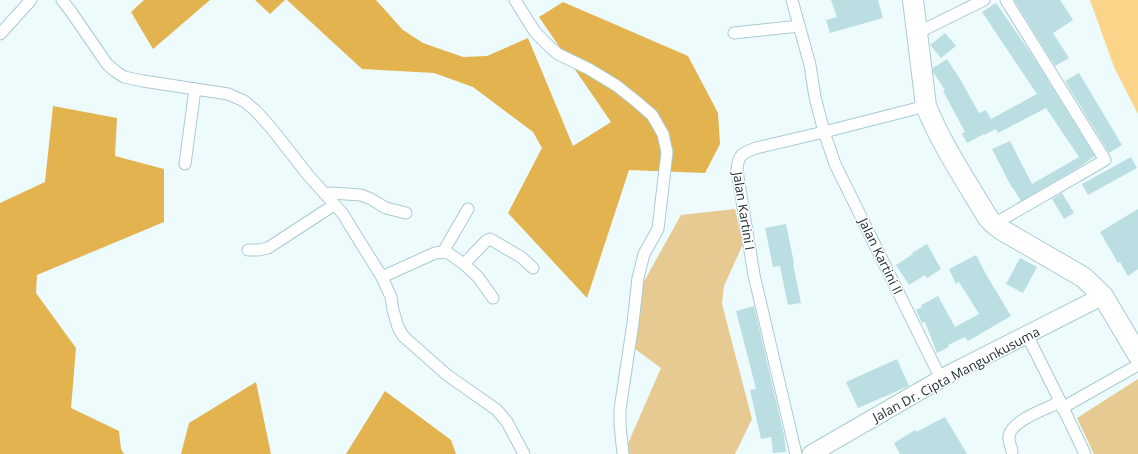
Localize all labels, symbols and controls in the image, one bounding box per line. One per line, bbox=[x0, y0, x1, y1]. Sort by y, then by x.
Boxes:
street label: Jalan Kartini I bbox=[729, 168, 759, 252]
street label: Jalan Kartini II bbox=[854, 213, 907, 297]
street label: Jalan Dr. Cipta Mangunkusuma bbox=[868, 322, 1043, 427]

